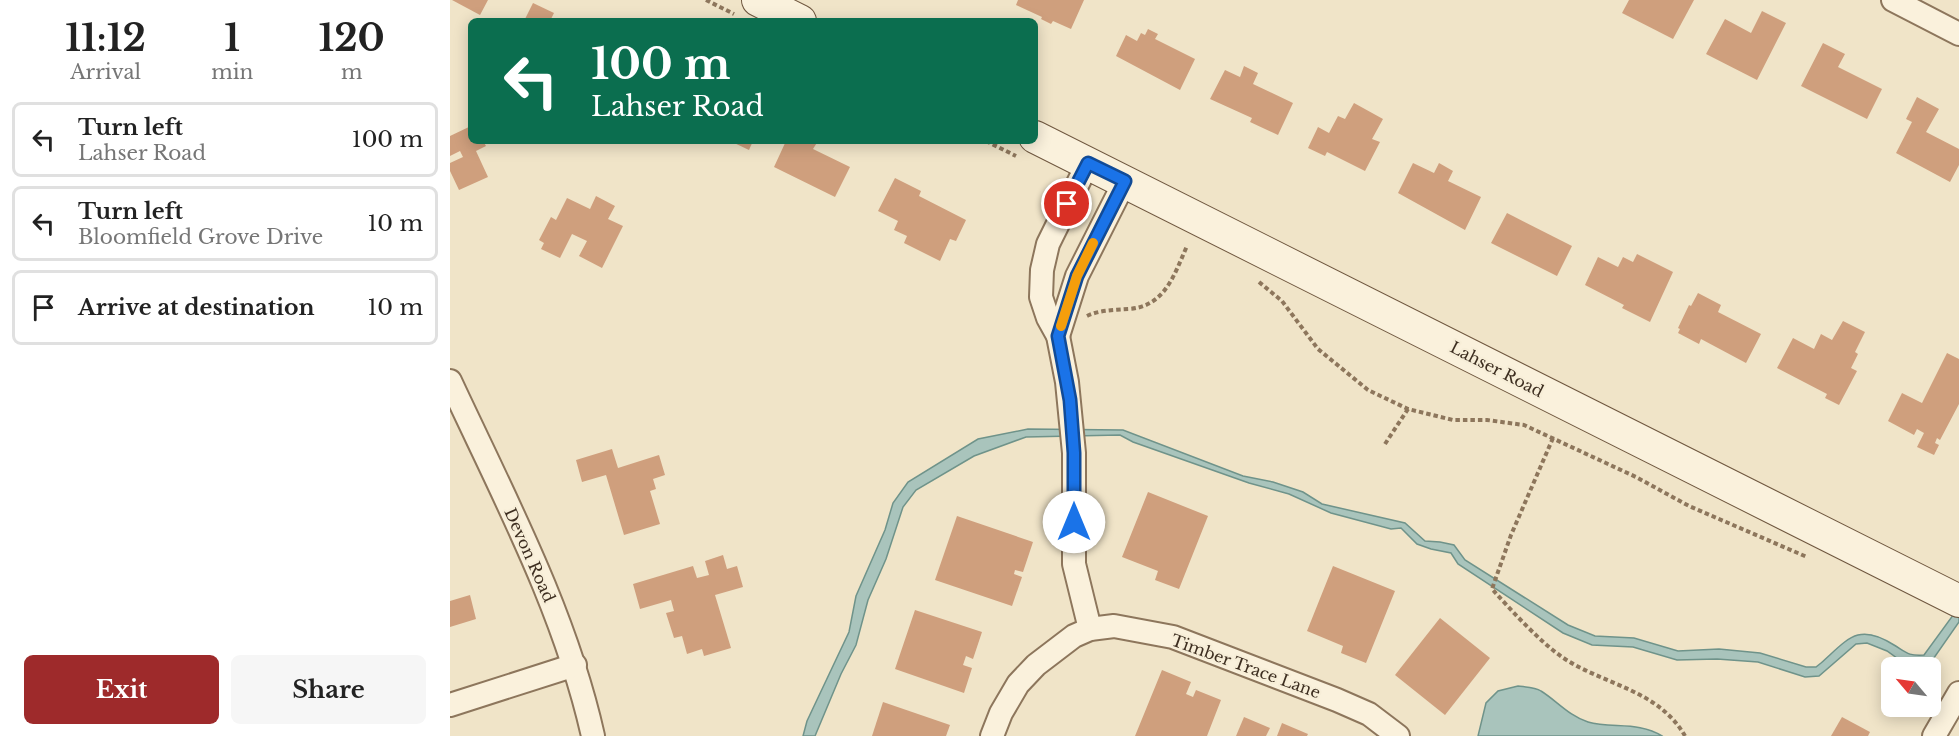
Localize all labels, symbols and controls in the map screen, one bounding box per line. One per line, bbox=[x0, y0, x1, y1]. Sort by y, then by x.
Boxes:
text: 11:12 bbox=[65, 16, 146, 61]
text: 1 bbox=[224, 16, 240, 61]
text: 120 bbox=[318, 16, 385, 61]
text: 100 m bbox=[591, 38, 730, 90]
icon: left bbox=[492, 42, 570, 120]
text: Arrival bbox=[70, 60, 141, 84]
text: min bbox=[211, 60, 253, 84]
text: m bbox=[341, 60, 362, 84]
text: Lahser Road bbox=[591, 90, 764, 123]
text: Turn left bbox=[78, 114, 183, 141]
icon: left bbox=[27, 123, 60, 156]
text: 100 m bbox=[352, 126, 423, 153]
text: Lahser Road bbox=[78, 141, 206, 165]
pin bbox=[1041, 178, 1092, 229]
icon: arrive bbox=[1050, 187, 1083, 220]
text: Turn left bbox=[78, 198, 183, 225]
icon: left bbox=[27, 207, 60, 240]
text: 10 m bbox=[368, 210, 423, 237]
text: Bloomfield Grove Drive bbox=[78, 225, 323, 249]
icon: arrive bbox=[27, 291, 60, 324]
text: Arrive at destination bbox=[78, 294, 315, 321]
text: 10 m bbox=[368, 294, 423, 321]
street label: Lahser Road bbox=[1447, 337, 1547, 401]
position arrow bbox=[1042, 490, 1106, 554]
street label: Devon Road bbox=[500, 505, 560, 605]
street label: Timber Trace Lane bbox=[1169, 630, 1323, 702]
button: Exit bbox=[24, 655, 219, 724]
button: Share bbox=[231, 655, 426, 724]
north arrow bbox=[1881, 657, 1941, 717]
map controls bbox=[1881, 657, 1941, 717]

